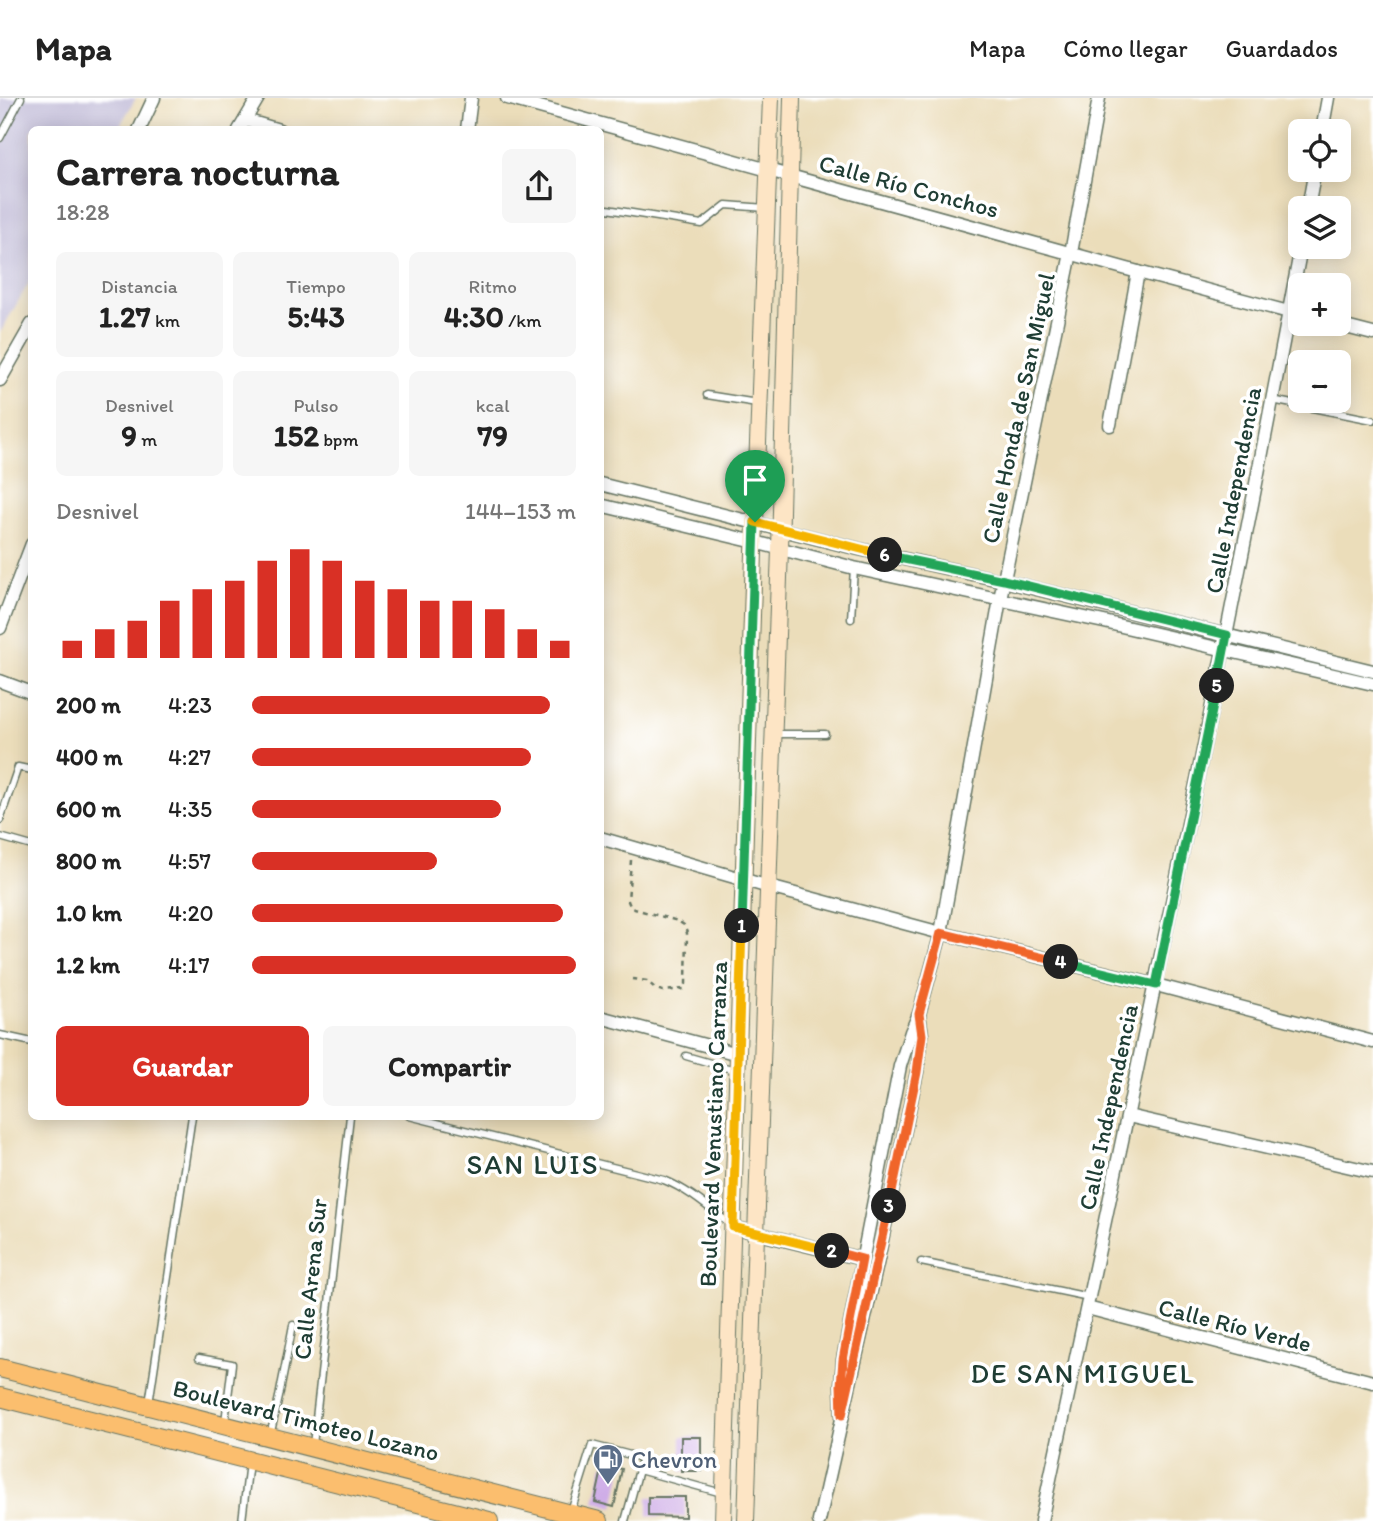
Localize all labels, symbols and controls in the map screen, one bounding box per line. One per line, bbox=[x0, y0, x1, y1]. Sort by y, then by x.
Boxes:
text: Mapa bbox=[35, 29, 112, 68]
text: Mapa bbox=[969, 34, 1025, 63]
text: Cómo llegar bbox=[1063, 34, 1188, 63]
text: Guardados bbox=[1226, 34, 1338, 63]
map controls bbox=[1288, 119, 1351, 413]
button: locate bbox=[1288, 119, 1351, 182]
street label: Calle Río Conchos bbox=[816, 148, 1002, 224]
text: Carrera nocturna bbox=[56, 149, 339, 195]
button: share bbox=[502, 149, 576, 223]
button: layers bbox=[1288, 196, 1351, 259]
text: 18:28 bbox=[56, 198, 110, 226]
street label: Calle Honda de San Miguel bbox=[975, 270, 1061, 546]
button: + bbox=[1288, 273, 1351, 336]
text: Distancia bbox=[101, 275, 178, 298]
text: Tiempo bbox=[286, 275, 346, 298]
text: Ritmo bbox=[468, 275, 517, 298]
text: 1.27 bbox=[99, 298, 151, 335]
text: 5:43 bbox=[287, 298, 345, 335]
text: 4:30 bbox=[444, 298, 504, 335]
text: km bbox=[151, 309, 180, 332]
text: /km bbox=[504, 309, 541, 332]
button: − bbox=[1288, 350, 1351, 413]
street label: Calle Independencia bbox=[1199, 384, 1267, 596]
text: Desnivel bbox=[105, 394, 174, 417]
text: Pulso bbox=[294, 394, 338, 417]
text: kcal bbox=[476, 394, 510, 417]
text: 9 bbox=[121, 417, 137, 454]
text: 152 bbox=[274, 417, 319, 454]
text: 79 bbox=[477, 417, 508, 454]
text: m bbox=[137, 428, 157, 451]
text: bpm bbox=[319, 428, 358, 451]
pin bbox=[725, 450, 785, 522]
icon: arrive bbox=[736, 461, 774, 499]
text: Desnivel bbox=[56, 497, 139, 525]
text: 144–153 m bbox=[465, 497, 576, 525]
pin: 6 bbox=[868, 538, 903, 573]
text: 6 bbox=[879, 543, 890, 566]
pin: 5 bbox=[1200, 668, 1234, 704]
text: 5 bbox=[1212, 674, 1221, 697]
text: 200 m bbox=[56, 691, 121, 719]
text: 4:23 bbox=[168, 691, 212, 719]
text: 400 m bbox=[56, 743, 123, 771]
text: 4:27 bbox=[168, 743, 211, 771]
text: 600 m bbox=[56, 795, 121, 823]
text: 4:35 bbox=[168, 795, 212, 823]
text: 800 m bbox=[56, 847, 121, 875]
text: 4:57 bbox=[168, 847, 211, 875]
text: 1.0 km bbox=[56, 899, 122, 927]
text: 4:20 bbox=[168, 899, 214, 927]
pin: 1 bbox=[724, 908, 760, 944]
text: 1 bbox=[737, 914, 746, 937]
pin: 4 bbox=[1044, 944, 1078, 980]
text: 4 bbox=[1055, 950, 1066, 973]
text: 1.2 km bbox=[56, 951, 120, 979]
text: 4:17 bbox=[168, 951, 210, 979]
street label: Boulevard Venustiano Carranza bbox=[693, 960, 733, 1287]
street label: Calle Independencia bbox=[1072, 1001, 1144, 1213]
button: Guardar bbox=[56, 1026, 309, 1106]
button: Compartir bbox=[323, 1026, 576, 1106]
district label: SAN LUIS bbox=[467, 1147, 600, 1181]
pin: 3 bbox=[872, 1188, 906, 1224]
text: 3 bbox=[883, 1194, 894, 1217]
street label: Calle Arena Sur bbox=[287, 1197, 333, 1361]
pin: 2 bbox=[814, 1234, 850, 1268]
text: 2 bbox=[827, 1239, 837, 1262]
street label: Calle Río Verde bbox=[1156, 1292, 1314, 1358]
district label: DE SAN MIGUEL bbox=[970, 1356, 1196, 1390]
street label: Boulevard Timoteo Lozano bbox=[170, 1373, 442, 1467]
fuel station icon: Chevron bbox=[591, 1442, 625, 1486]
place label: Chevron bbox=[631, 1445, 718, 1474]

